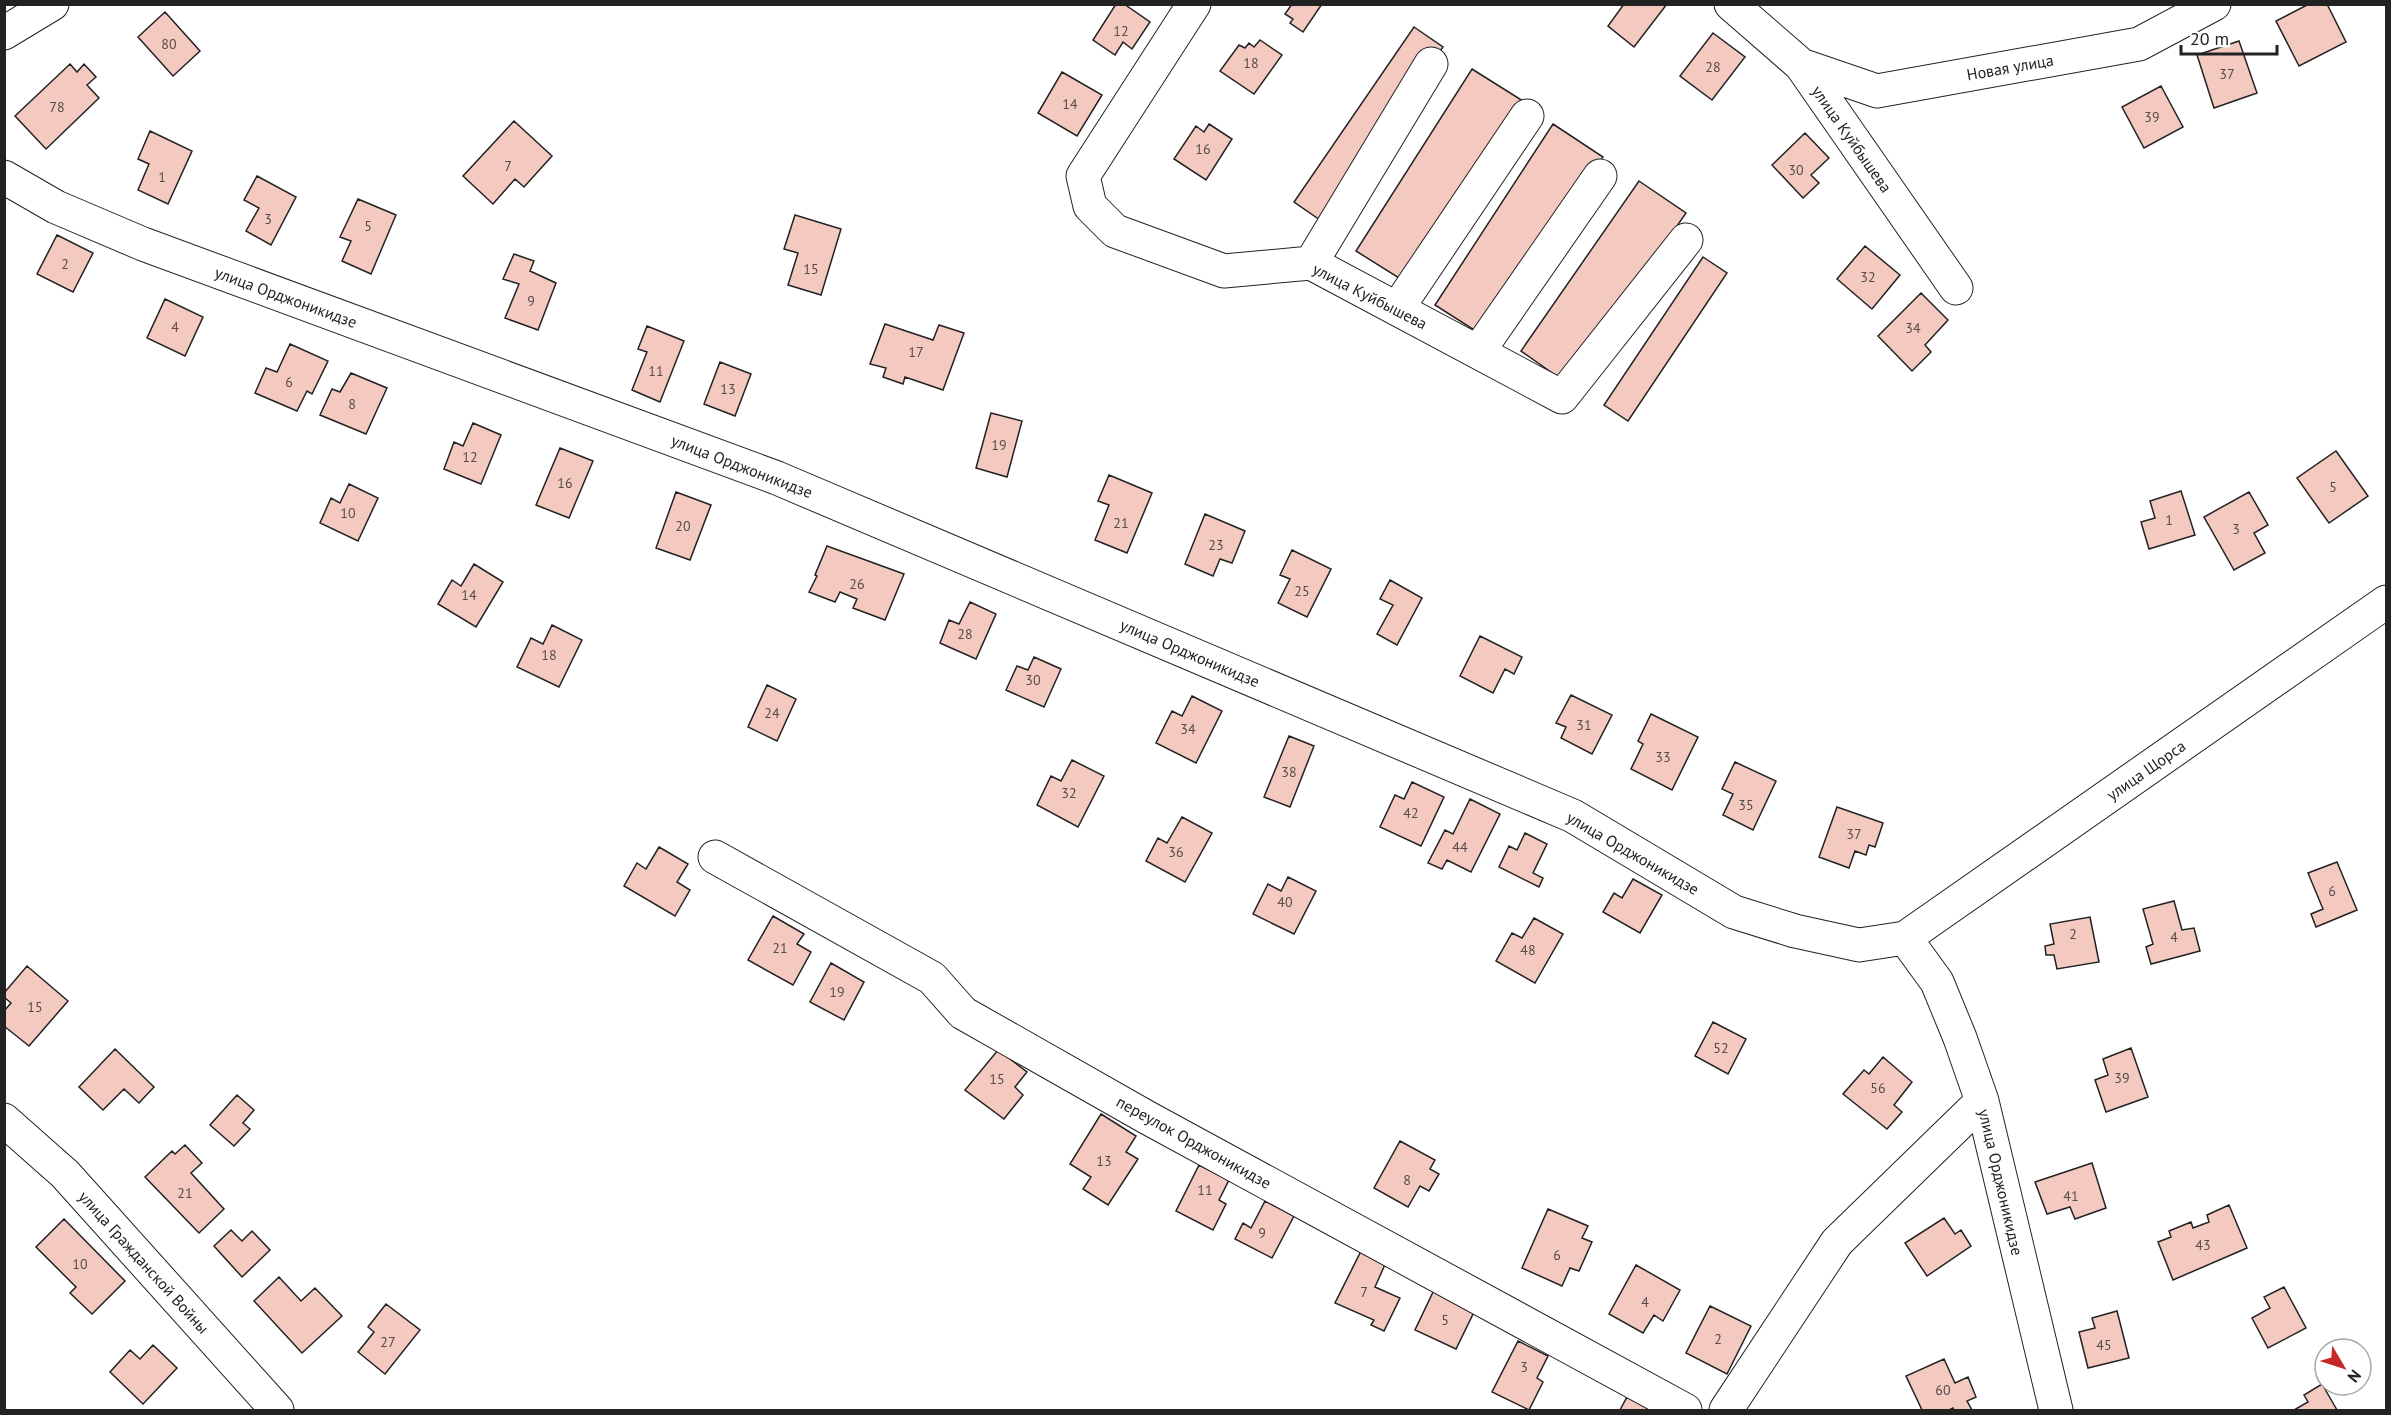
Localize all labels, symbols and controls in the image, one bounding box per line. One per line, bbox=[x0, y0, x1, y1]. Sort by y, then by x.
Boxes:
scale bar bbox=[2181, 18, 2277, 56]
house number: 12 bbox=[1113, 22, 1129, 40]
text: 20 m bbox=[2190, 27, 2229, 50]
house number: 80 bbox=[161, 35, 177, 53]
street label: Новая улица bbox=[1965, 50, 2055, 84]
house number: 18 bbox=[1243, 54, 1259, 72]
house number: 28 bbox=[1705, 58, 1721, 76]
house number: 37 bbox=[2219, 65, 2235, 83]
street label: улица Куйбышева bbox=[1808, 82, 1896, 196]
house number: 14 bbox=[1062, 95, 1078, 113]
house number: 78 bbox=[49, 98, 65, 116]
house number: 39 bbox=[2144, 108, 2160, 126]
house number: 16 bbox=[1195, 140, 1211, 158]
house number: 7 bbox=[504, 157, 512, 175]
house number: 30 bbox=[1788, 161, 1804, 179]
house number: 1 bbox=[158, 168, 166, 186]
house number: 3 bbox=[264, 210, 272, 228]
house number: 5 bbox=[364, 217, 372, 235]
house number: 2 bbox=[61, 255, 69, 273]
street label: улица Куйбышева bbox=[1309, 259, 1431, 333]
house number: 15 bbox=[803, 260, 819, 278]
street label: улица Орджоникидзе bbox=[212, 262, 360, 332]
house number: 32 bbox=[1860, 268, 1876, 286]
house number: 9 bbox=[527, 292, 535, 310]
house number: 4 bbox=[171, 318, 179, 336]
house number: 34 bbox=[1905, 319, 1921, 337]
house number: 17 bbox=[908, 343, 924, 361]
house number: 11 bbox=[648, 362, 664, 380]
house number: 6 bbox=[285, 373, 293, 391]
house number: 13 bbox=[720, 380, 736, 398]
house number: 8 bbox=[348, 395, 356, 413]
street label: улица Орджоникидзе bbox=[669, 430, 815, 502]
house number: 19 bbox=[991, 436, 1007, 454]
house number: 12 bbox=[462, 448, 478, 466]
house number: 16 bbox=[557, 474, 573, 492]
house number: 5 bbox=[2329, 478, 2337, 496]
house number: 10 bbox=[340, 504, 356, 522]
house number: 1 bbox=[2165, 511, 2173, 529]
house number: 21 bbox=[1113, 514, 1129, 532]
house number: 20 bbox=[675, 517, 691, 535]
house number: 3 bbox=[2232, 520, 2240, 538]
house number: 23 bbox=[1208, 536, 1224, 554]
house number: 26 bbox=[849, 575, 865, 593]
house number: 25 bbox=[1294, 582, 1310, 600]
house number: 14 bbox=[461, 586, 477, 604]
street label: улица Орджоникидзе bbox=[1117, 615, 1263, 691]
house number: 28 bbox=[957, 625, 973, 643]
house number: 18 bbox=[541, 646, 557, 664]
house number: 30 bbox=[1025, 671, 1041, 689]
house number: 24 bbox=[764, 704, 780, 722]
house number: 31 bbox=[1576, 716, 1592, 734]
house number: 34 bbox=[1180, 720, 1196, 738]
street label: улица Щорса bbox=[2103, 735, 2189, 805]
house number: 33 bbox=[1655, 748, 1671, 766]
house number: 38 bbox=[1281, 763, 1297, 781]
house number: 32 bbox=[1061, 784, 1077, 802]
house number: 35 bbox=[1738, 796, 1754, 814]
house number: 42 bbox=[1403, 804, 1419, 822]
street label: улица Орджоникидзе bbox=[1563, 807, 1703, 899]
house number: 37 bbox=[1846, 825, 1862, 843]
house number: 44 bbox=[1452, 838, 1468, 856]
house number: 36 bbox=[1168, 843, 1184, 861]
house number: 6 bbox=[2328, 882, 2336, 900]
house number: 40 bbox=[1277, 893, 1293, 911]
house number: 2 bbox=[2069, 925, 2077, 943]
house number: 4 bbox=[2170, 928, 2178, 946]
house number: 21 bbox=[772, 939, 788, 957]
house number: 48 bbox=[1520, 941, 1536, 959]
house number: 19 bbox=[829, 983, 845, 1001]
house number: 15 bbox=[27, 998, 43, 1016]
house number: 52 bbox=[1713, 1039, 1729, 1057]
house number: 39 bbox=[2114, 1069, 2130, 1087]
house number: 15 bbox=[989, 1070, 1005, 1088]
house number: 56 bbox=[1870, 1079, 1886, 1097]
street label: переулок Орджоникидзе bbox=[1113, 1091, 1275, 1193]
street label: улица Орджоникидзе bbox=[1974, 1107, 2028, 1257]
house number: 13 bbox=[1096, 1152, 1112, 1170]
house number: 8 bbox=[1403, 1171, 1411, 1189]
house number: 11 bbox=[1197, 1181, 1213, 1199]
house number: 21 bbox=[177, 1184, 193, 1202]
street label: улица Гражданской Войны bbox=[75, 1186, 213, 1338]
house number: 41 bbox=[2063, 1187, 2079, 1205]
house number: 9 bbox=[1258, 1224, 1266, 1242]
house number: 43 bbox=[2195, 1236, 2211, 1254]
house number: 6 bbox=[1553, 1246, 1561, 1264]
house number: 10 bbox=[72, 1255, 88, 1273]
house number: 7 bbox=[1360, 1283, 1368, 1301]
house number: 4 bbox=[1641, 1293, 1649, 1311]
house number: 5 bbox=[1441, 1311, 1449, 1329]
house number: 2 bbox=[1714, 1330, 1722, 1348]
house number: 27 bbox=[380, 1333, 396, 1351]
house number: 45 bbox=[2096, 1336, 2112, 1354]
north arrow bbox=[2313, 1337, 2373, 1397]
house number: 3 bbox=[1520, 1358, 1528, 1376]
text: N bbox=[2344, 1366, 2366, 1387]
house number: 60 bbox=[1935, 1381, 1951, 1399]

